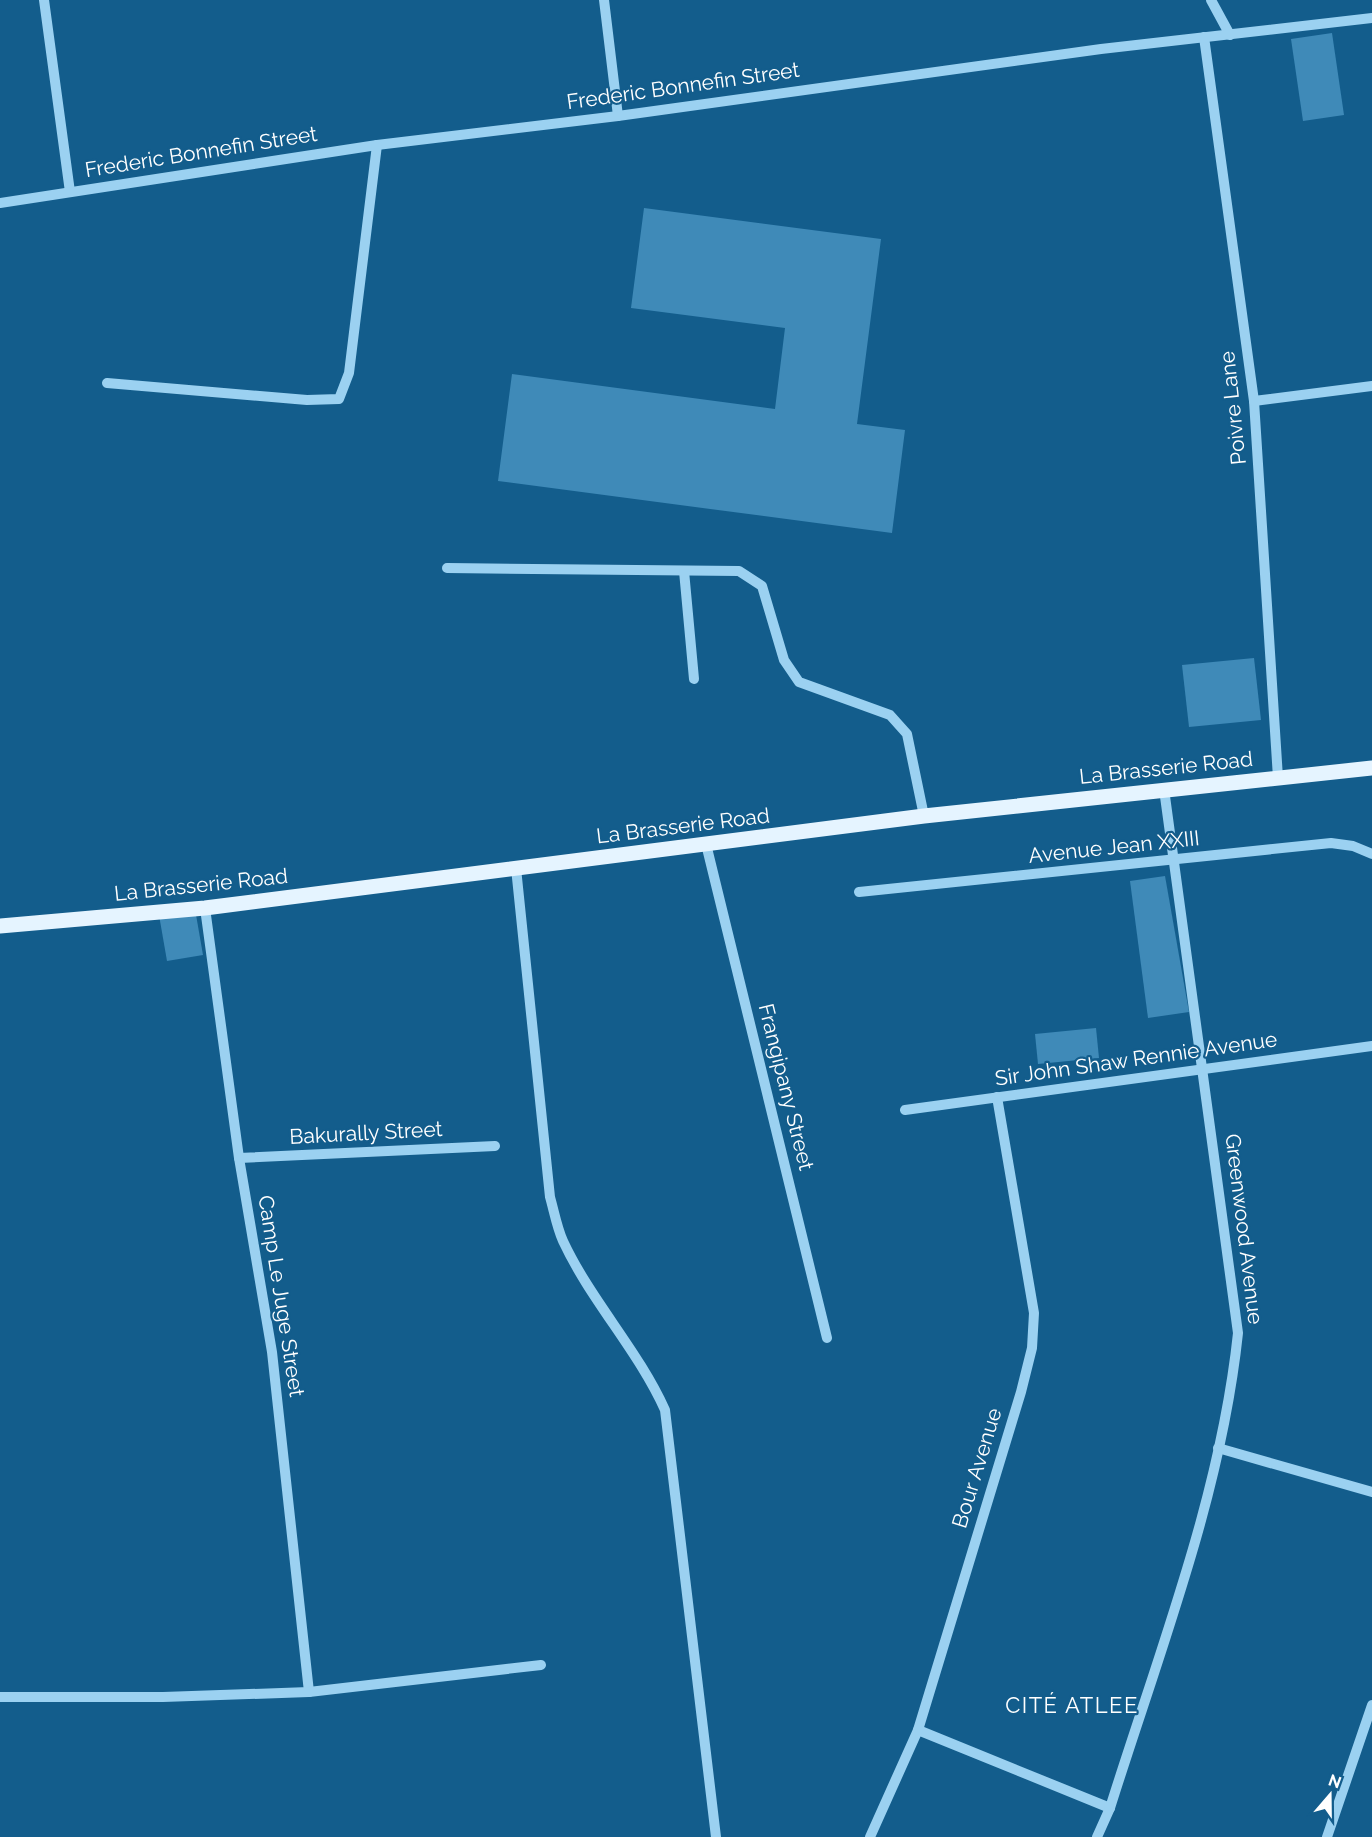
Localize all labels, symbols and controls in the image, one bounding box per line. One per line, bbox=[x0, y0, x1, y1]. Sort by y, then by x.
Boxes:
street label: Frederic Bonnefin Street bbox=[565, 57, 801, 114]
street label: Frederic Bonnefin Street bbox=[83, 121, 319, 182]
street label: Poivre Lane bbox=[1214, 350, 1251, 466]
street label: La Brasserie Road bbox=[1078, 746, 1254, 789]
street label: La Brasserie Road bbox=[595, 802, 771, 849]
street label: Avenue Jean XXIII bbox=[1027, 825, 1201, 868]
street label: La Brasserie Road bbox=[113, 863, 289, 906]
street label: Frangipany Street bbox=[754, 1001, 819, 1173]
street label: Sir John Shaw Rennie Avenue bbox=[993, 1026, 1279, 1091]
street label: Bakurally Street bbox=[289, 1116, 443, 1149]
street label: Greenwood Avenue bbox=[1220, 1132, 1269, 1326]
street label: Camp Le Juge Street bbox=[253, 1193, 310, 1399]
street label: Bour Avenue bbox=[946, 1405, 1007, 1531]
district label: CITÉ ATLEE bbox=[1005, 1692, 1139, 1718]
north arrow bbox=[1300, 1765, 1360, 1825]
text: N bbox=[1326, 1770, 1344, 1792]

